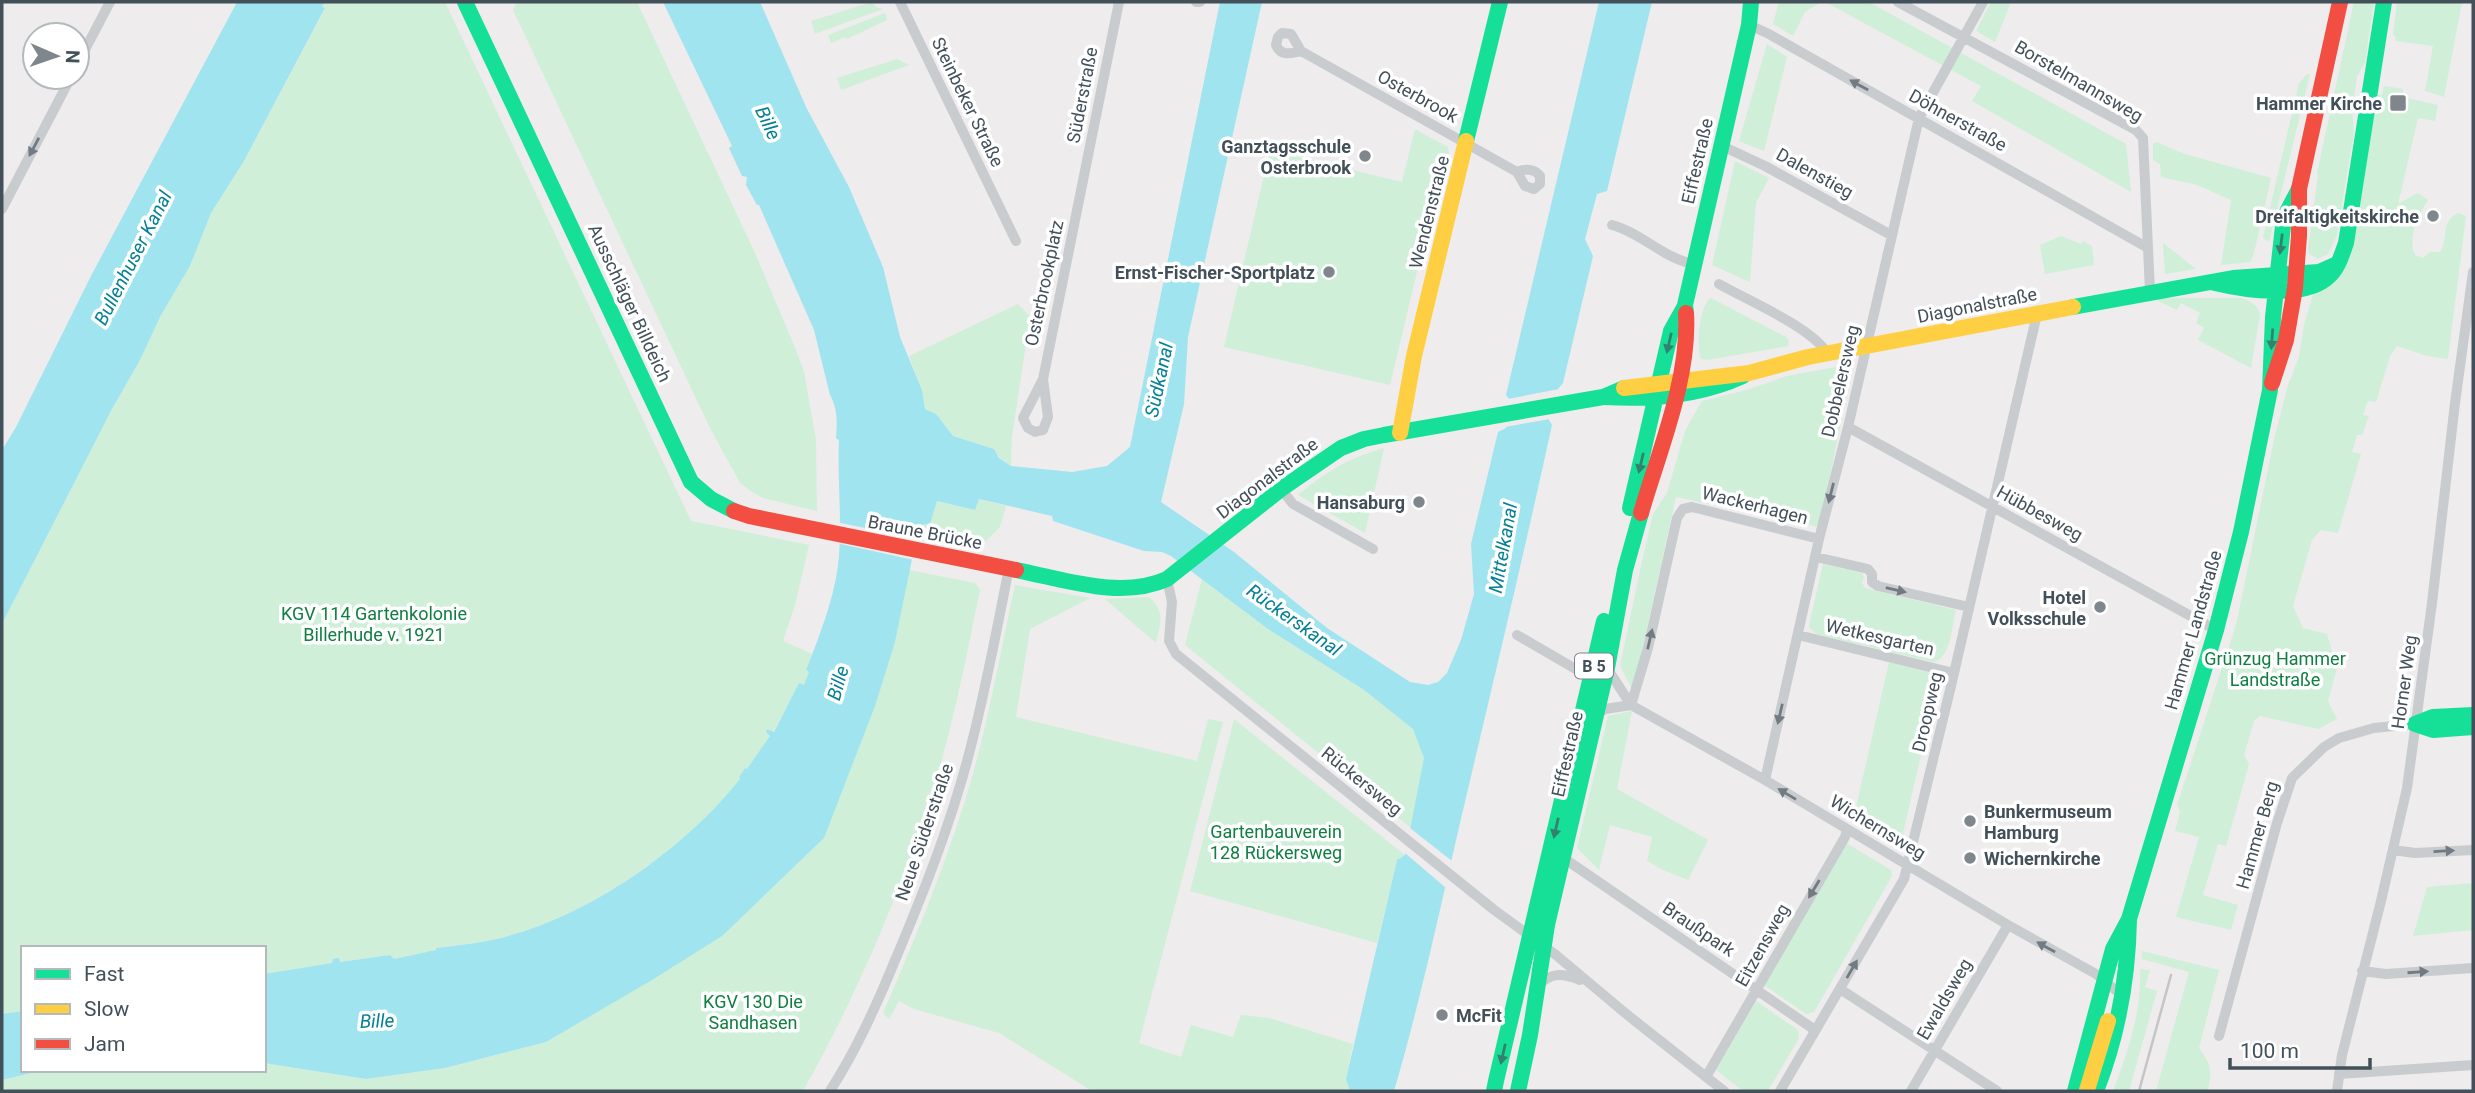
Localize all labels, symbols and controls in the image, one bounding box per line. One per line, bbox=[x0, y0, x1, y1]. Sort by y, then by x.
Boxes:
north arrow bbox=[21, 21, 91, 91]
street label: Steinbeker Straße bbox=[928, 34, 1008, 170]
street label: Borstelmannsweg bbox=[2011, 36, 2147, 126]
street label: Süderstraße bbox=[1062, 45, 1102, 145]
text: N bbox=[61, 49, 84, 64]
street label: Osterbrook bbox=[1374, 65, 1463, 127]
one-way arrow bbox=[1850, 79, 1869, 91]
street label: Döhnerstraße bbox=[1905, 85, 2011, 155]
place label: Hammer Kirche bbox=[2256, 93, 2382, 114]
marker: Hammer Kirche bbox=[2388, 93, 2408, 113]
water label: Bille bbox=[750, 102, 786, 144]
street label: Eiffestraße bbox=[1677, 116, 1717, 206]
place label: Ganztagsschule Osterbrook bbox=[1221, 136, 1351, 178]
one-way arrow bbox=[29, 137, 40, 157]
street label: Dalenstieg bbox=[1773, 143, 1857, 203]
marker: Ganztagsschule Osterbrook bbox=[1357, 148, 1373, 164]
street label: Wendenstraße bbox=[1405, 153, 1453, 271]
water label: Bullenhuser Kanal bbox=[89, 187, 177, 329]
place label: Dreifaltigkeitskirche bbox=[2255, 206, 2419, 227]
marker: Dreifaltigkeitskirche bbox=[2425, 208, 2441, 224]
street label: Osterbrookplatz bbox=[1020, 218, 1068, 348]
street label: Ausschläger Billdeich bbox=[584, 221, 676, 385]
one-way arrow bbox=[2275, 233, 2286, 255]
place label: Ernst-Fischer-Sportplatz bbox=[1115, 262, 1315, 283]
marker: Ernst-Fischer-Sportplatz bbox=[1321, 264, 1337, 280]
street label: Diagonalstraße bbox=[1915, 283, 2039, 327]
street label: Dobbelersweg bbox=[1817, 323, 1863, 439]
one-way arrow bbox=[2266, 329, 2277, 351]
one-way arrow bbox=[1663, 332, 1674, 354]
water label: Südkanal bbox=[1140, 340, 1178, 419]
street label: Diagonalstraße bbox=[1212, 433, 1322, 523]
one-way arrow bbox=[1635, 452, 1646, 474]
street label: Hübbesweg bbox=[1993, 481, 2087, 545]
street label: Wackerhagen bbox=[1700, 482, 1810, 528]
one-way arrow bbox=[1825, 482, 1836, 504]
place label: Hansaburg bbox=[1317, 492, 1405, 513]
marker: Hansaburg bbox=[1411, 494, 1427, 510]
water label: Mittelkanal bbox=[1484, 501, 1522, 595]
street label: Braune Brücke bbox=[866, 511, 984, 553]
street label: Hammer Landstraße bbox=[2160, 548, 2226, 712]
water label: Rückerskanal bbox=[1242, 579, 1346, 661]
one-way arrow bbox=[1885, 585, 1907, 596]
place label: Hotel Volksschule bbox=[1988, 587, 2086, 629]
marker: Hotel Volksschule bbox=[2092, 599, 2108, 615]
park label: KGV 114 Gartenkolonie Billerhude v. 1921 bbox=[281, 603, 467, 645]
street label: Wetkesgarten bbox=[1824, 614, 1936, 660]
one-way arrow bbox=[1644, 628, 1655, 650]
street label: Horner Weg bbox=[2387, 634, 2421, 730]
park label: Grünzug Hammer Landstraße bbox=[2204, 648, 2346, 690]
road number: B 5 bbox=[1575, 653, 1613, 678]
water label: Bille bbox=[822, 663, 854, 703]
street label: Droopweg bbox=[1908, 670, 1946, 754]
one-way arrow bbox=[1775, 703, 1786, 725]
street label: Eiffestraße bbox=[1547, 709, 1587, 799]
street label: Rückersweg bbox=[1318, 742, 1406, 820]
street label: Neue Süderstraße bbox=[891, 761, 957, 903]
street label: Hammer Berg bbox=[2232, 779, 2282, 891]
one-way arrow bbox=[1778, 787, 1797, 800]
street label: Wichernsweg bbox=[1826, 790, 1930, 864]
place label: Bunkermuseum Hamburg bbox=[1984, 801, 2112, 843]
marker: Bunkermuseum Hamburg bbox=[1962, 813, 1978, 829]
one-way arrow bbox=[1550, 817, 1561, 839]
park label: Gartenbauverein 128 Rückersweg bbox=[1210, 821, 1342, 863]
one-way arrow bbox=[2433, 846, 2455, 857]
place label: Wichernkirche bbox=[1984, 848, 2101, 869]
marker: Wichernkirche bbox=[1962, 850, 1978, 866]
one-way arrow bbox=[1808, 879, 1820, 898]
street label: Braußpark bbox=[1659, 897, 1740, 961]
street label: Eitzensweg bbox=[1731, 900, 1793, 990]
one-way arrow bbox=[2037, 941, 2056, 953]
legend bbox=[21, 946, 266, 1072]
street label: Ewaldsweg bbox=[1912, 955, 1976, 1043]
one-way arrow bbox=[1845, 959, 1858, 978]
text: Fast bbox=[84, 962, 125, 986]
one-way arrow bbox=[2407, 966, 2429, 977]
park label: KGV 130 Die Sandhasen bbox=[703, 991, 803, 1033]
text: Slow bbox=[84, 997, 130, 1021]
place label: McFit bbox=[1456, 1005, 1502, 1026]
marker: McFit bbox=[1434, 1007, 1450, 1023]
water label: Bille bbox=[359, 1009, 395, 1033]
scale bar bbox=[2230, 1026, 2370, 1070]
text: Jam bbox=[84, 1032, 125, 1056]
text: 100 m bbox=[2240, 1039, 2299, 1063]
one-way arrow bbox=[1497, 1043, 1508, 1065]

